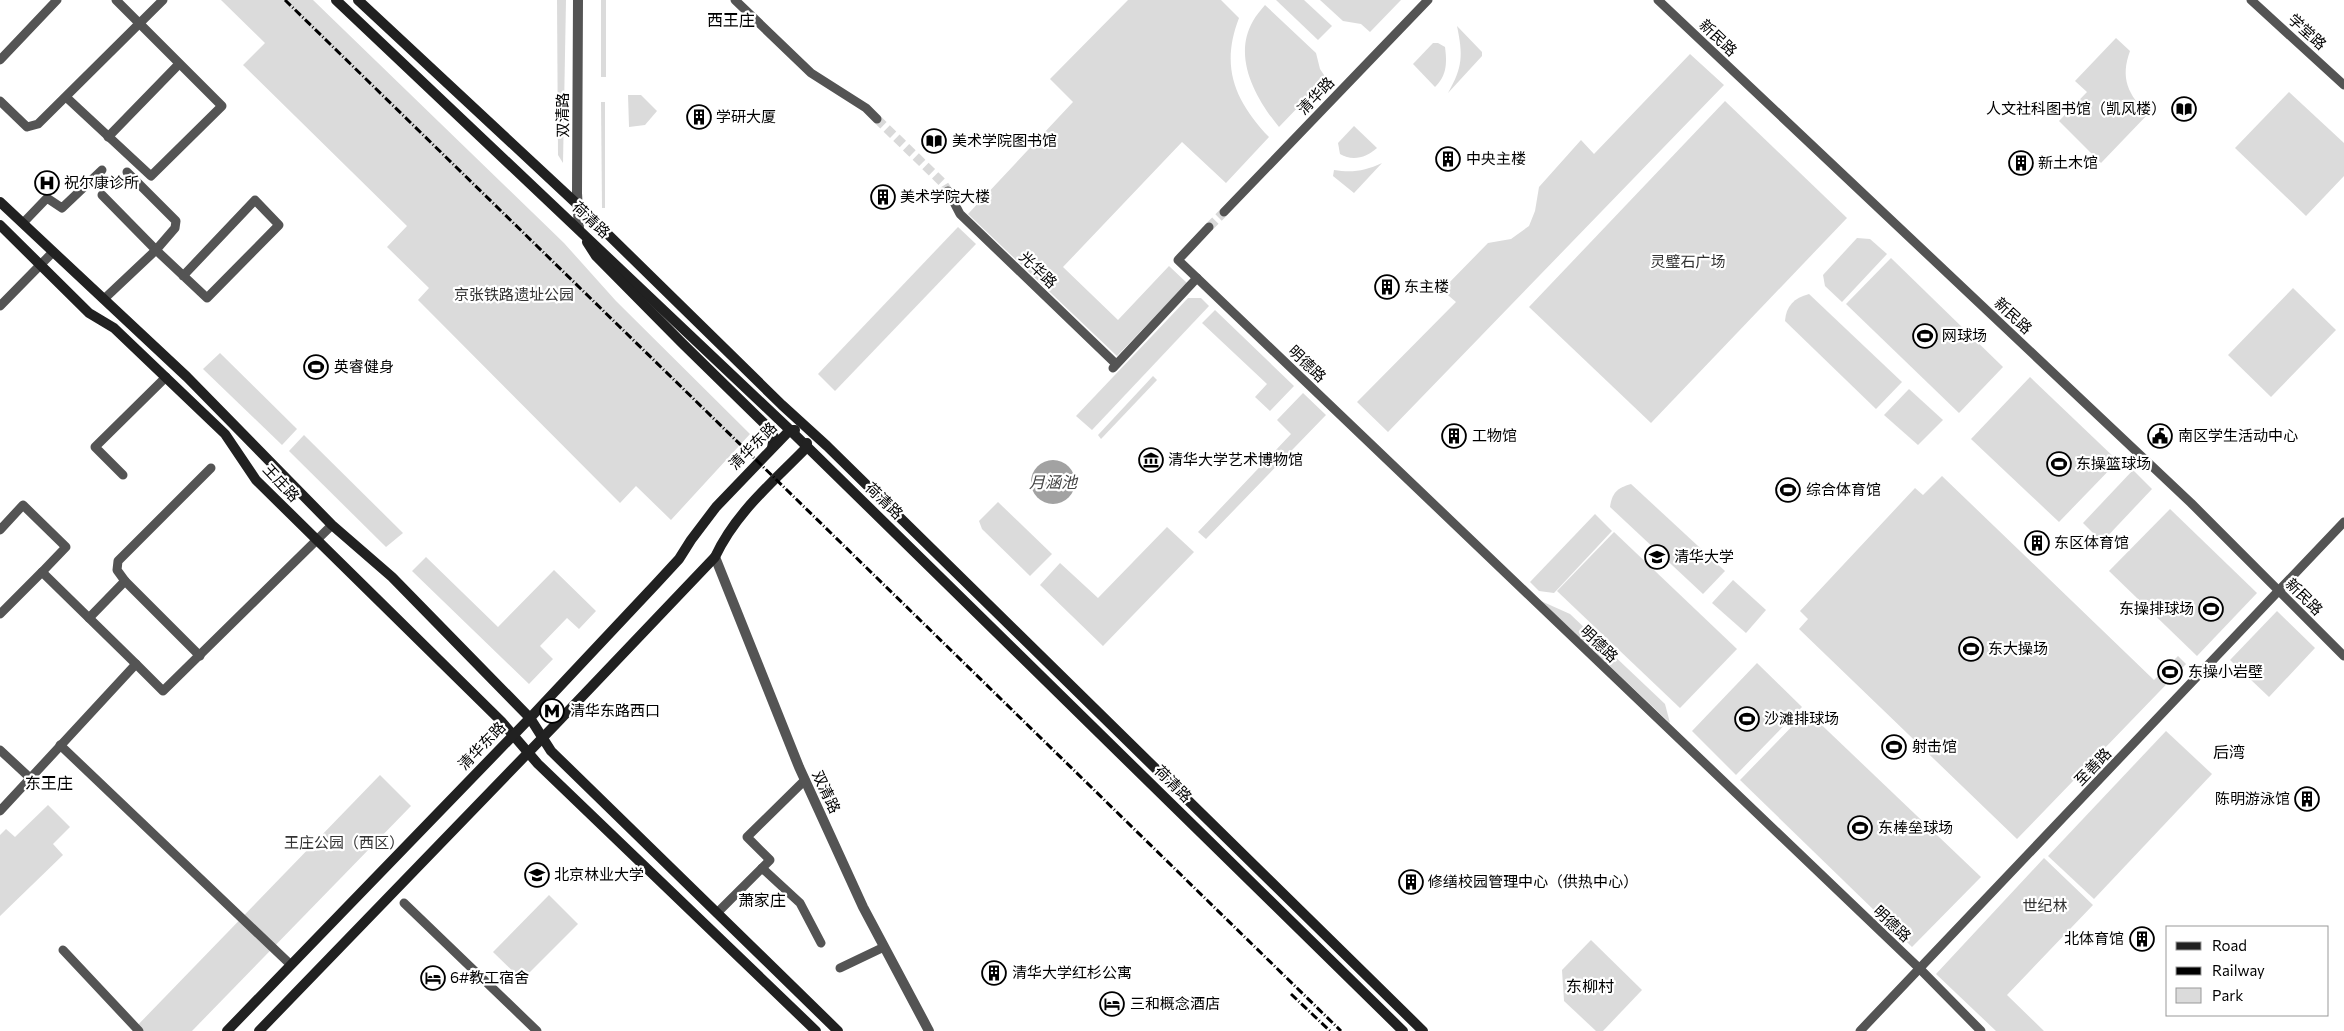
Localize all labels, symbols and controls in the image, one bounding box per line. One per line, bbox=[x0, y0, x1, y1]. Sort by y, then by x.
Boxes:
district label: 西王庄 bbox=[707, 10, 755, 29]
street label: 学堂路 bbox=[2285, 10, 2330, 53]
street label: 新民路 bbox=[1696, 15, 1741, 59]
street label: 清华路 bbox=[1293, 73, 1337, 118]
street label: 双清路 bbox=[553, 92, 571, 138]
library icon: 人文社科图书馆（凯风楼） bbox=[2171, 96, 2197, 122]
place label: 人文社科图书馆（凯风楼） bbox=[1986, 99, 2166, 117]
building icon: 学研大厦 bbox=[686, 104, 712, 130]
place label: 学研大厦 bbox=[716, 107, 776, 125]
library icon: 美术学院图书馆 bbox=[921, 128, 947, 154]
place label: 美术学院图书馆 bbox=[952, 131, 1057, 149]
building icon: 中央主楼 bbox=[1435, 146, 1461, 172]
place label: 中央主楼 bbox=[1466, 149, 1526, 167]
building icon: 新土木馆 bbox=[2008, 150, 2034, 176]
place label: 新土木馆 bbox=[2038, 153, 2098, 171]
hospital icon: 祝尔康诊所 bbox=[34, 170, 60, 196]
place label: 祝尔康诊所 bbox=[64, 173, 139, 191]
building icon: 美术学院大楼 bbox=[870, 184, 896, 210]
place label: 美术学院大楼 bbox=[900, 187, 990, 205]
street label: 荷清路 bbox=[569, 197, 614, 241]
street label: 光华路 bbox=[1016, 247, 1061, 291]
park label: 灵璧石广场 bbox=[1650, 252, 1726, 270]
building icon: 东主楼 bbox=[1374, 274, 1400, 300]
place label: 东主楼 bbox=[1404, 277, 1449, 295]
park label: 京张铁路遗址公园 bbox=[454, 285, 574, 303]
street label: 新民路 bbox=[1991, 293, 2036, 337]
sports icon: 网球场 bbox=[1912, 323, 1938, 349]
place label: 网球场 bbox=[1942, 326, 1987, 344]
street label: 明德路 bbox=[1285, 341, 1330, 385]
sports icon: 英睿健身 bbox=[303, 354, 329, 380]
place label: 英睿健身 bbox=[334, 357, 394, 375]
street label: 清华东路 bbox=[725, 418, 780, 473]
building icon: 工物馆 bbox=[1441, 423, 1467, 449]
public building icon: 南区学生活动中心 bbox=[2147, 423, 2173, 449]
place label: 工物馆 bbox=[1472, 426, 1517, 444]
place label: 南区学生活动中心 bbox=[2178, 426, 2298, 444]
museum icon: 清华大学艺术博物馆 bbox=[1138, 447, 1164, 473]
place label: 清华大学艺术博物馆 bbox=[1168, 450, 1303, 468]
sports icon: 东操篮球场 bbox=[2046, 451, 2072, 477]
place label: 东操篮球场 bbox=[2076, 454, 2151, 472]
street label: 王庄路 bbox=[260, 460, 304, 505]
water label: 月涵池 bbox=[1029, 472, 1079, 491]
sports icon: 综合体育馆 bbox=[1775, 477, 1801, 503]
street label: 荷清路 bbox=[862, 478, 907, 522]
place label: 综合体育馆 bbox=[1806, 480, 1881, 498]
building icon: 东区体育馆 bbox=[2024, 530, 2050, 556]
place label: 东区体育馆 bbox=[2054, 533, 2129, 551]
school or university icon: 清华大学 bbox=[1644, 544, 1670, 570]
place label: 清华大学 bbox=[1674, 547, 1734, 565]
street label: 新民路 bbox=[2282, 574, 2327, 619]
sports icon: 东操排球场 bbox=[2198, 596, 2224, 622]
place label: 东操排球场 bbox=[2119, 599, 2194, 617]
street label: 明德路 bbox=[1577, 621, 1622, 665]
sports icon: 东大操场 bbox=[1958, 636, 1984, 662]
place label: 东大操场 bbox=[1988, 639, 2048, 657]
sports icon: 东操小岩壁 bbox=[2157, 659, 2183, 685]
place label: 东操小岩壁 bbox=[2188, 662, 2263, 680]
metro station icon: 清华东路西口 bbox=[539, 698, 565, 724]
place label: 清华东路西口 bbox=[570, 701, 660, 719]
sports icon: 沙滩排球场 bbox=[1734, 706, 1760, 732]
place label: 沙滩排球场 bbox=[1764, 709, 1839, 727]
street label: 清华东路 bbox=[454, 717, 509, 773]
sports icon: 射击馆 bbox=[1881, 734, 1907, 760]
place label: 射击馆 bbox=[1912, 737, 1957, 755]
district label: 后湾 bbox=[2213, 742, 2245, 761]
street label: 至善路 bbox=[2070, 744, 2114, 789]
street label: 荷清路 bbox=[1151, 761, 1196, 806]
street label: 双清路 bbox=[809, 767, 845, 816]
district label: 东王庄 bbox=[25, 773, 73, 792]
building icon: 陈明游泳馆 bbox=[2294, 786, 2320, 812]
place label: 陈明游泳馆 bbox=[2215, 789, 2290, 807]
sports icon: 东棒垒球场 bbox=[1847, 815, 1873, 841]
place label: 东棒垒球场 bbox=[1878, 818, 1953, 836]
park label: 王庄公园（西区） bbox=[284, 833, 404, 851]
school or university icon: 北京林业大学 bbox=[524, 862, 550, 888]
place label: 北京林业大学 bbox=[554, 865, 644, 883]
building icon: 修缮校园管理中心（供热中心） bbox=[1398, 869, 1424, 895]
place label: 修缮校园管理中心（供热中心） bbox=[1428, 872, 1638, 890]
district label: 萧家庄 bbox=[738, 890, 786, 909]
park label: 世纪林 bbox=[2022, 896, 2068, 914]
street label: 明德路 bbox=[1870, 901, 1915, 945]
building icon: 北体育馆 bbox=[2129, 926, 2155, 952]
legend bbox=[2166, 926, 2329, 1016]
place label: 北体育馆 bbox=[2064, 929, 2124, 947]
text: Road bbox=[2212, 936, 2247, 954]
building icon: 清华大学红杉公寓 bbox=[981, 960, 1007, 986]
text: Railway bbox=[2212, 961, 2265, 979]
place label: 清华大学红杉公寓 bbox=[1012, 963, 1132, 981]
hotel icon: 6#教工宿舍 bbox=[420, 965, 446, 991]
place label: 6#教工宿舍 bbox=[450, 968, 529, 986]
district label: 东柳村 bbox=[1566, 976, 1614, 995]
text: Park bbox=[2212, 986, 2243, 1004]
hotel icon: 三和概念酒店 bbox=[1099, 991, 1125, 1017]
place label: 三和概念酒店 bbox=[1130, 994, 1220, 1012]

